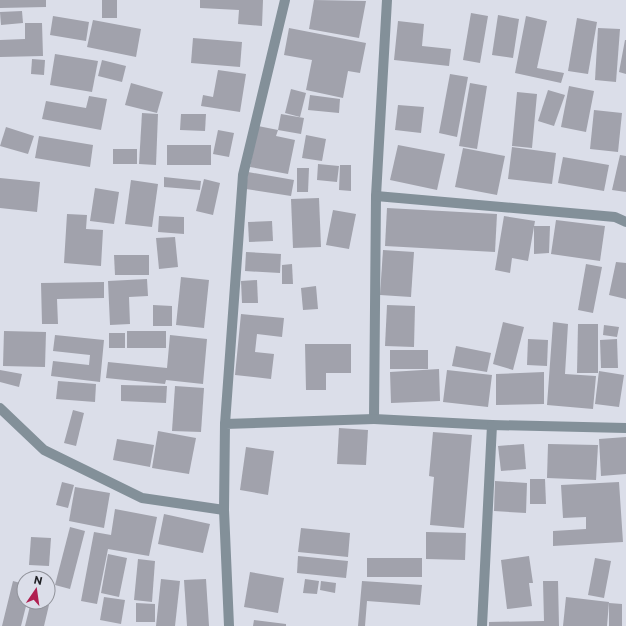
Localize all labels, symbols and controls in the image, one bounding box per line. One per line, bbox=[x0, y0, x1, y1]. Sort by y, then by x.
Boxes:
north arrow bbox=[16, 570, 56, 610]
text: N bbox=[33, 573, 44, 587]

